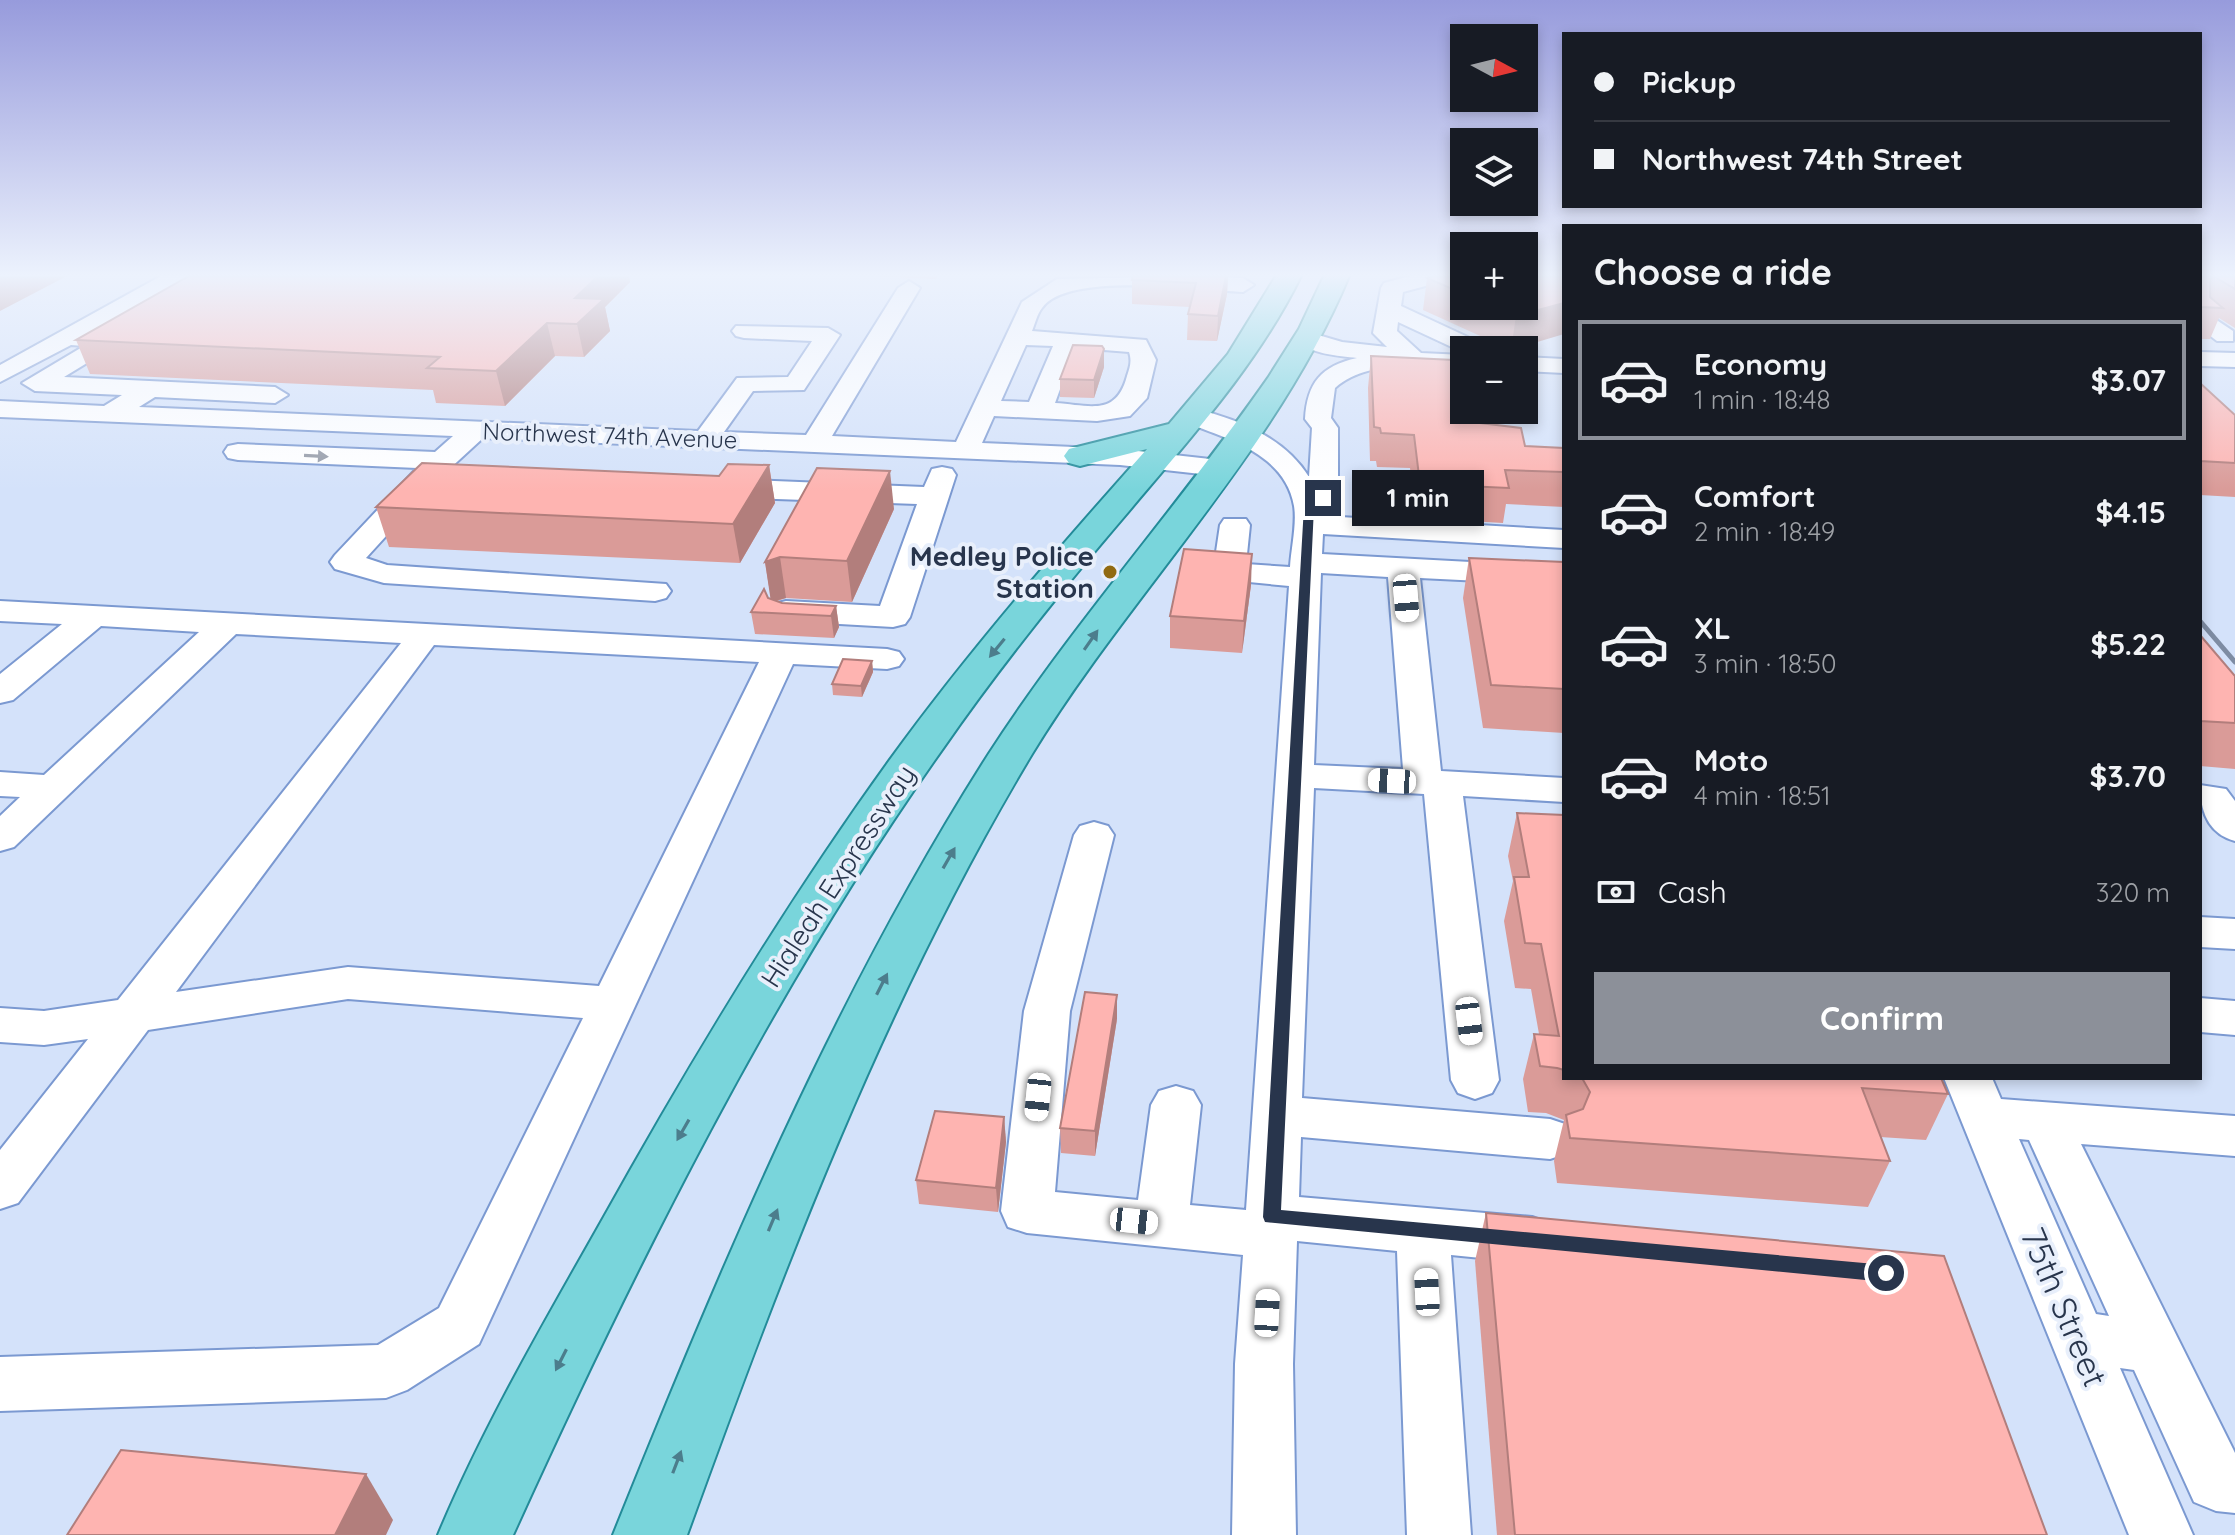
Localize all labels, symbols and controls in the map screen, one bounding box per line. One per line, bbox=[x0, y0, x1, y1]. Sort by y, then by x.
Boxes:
north arrow bbox=[1450, 24, 1538, 112]
map controls bbox=[1450, 24, 1538, 424]
text: Pickup bbox=[1642, 63, 1736, 101]
button: layers bbox=[1450, 128, 1538, 216]
text: Northwest 74th Street bbox=[1642, 140, 1963, 178]
button: + bbox=[1450, 232, 1538, 320]
text: Choose a ride bbox=[1594, 249, 1832, 294]
button: − bbox=[1450, 336, 1538, 424]
icon: car bbox=[1598, 344, 1670, 416]
text: Economy bbox=[1694, 345, 1827, 383]
text: $3.07 bbox=[2091, 361, 2166, 399]
text: 1 min · 18:48 bbox=[1694, 383, 1831, 416]
street label: Northwest 74th Avenue bbox=[482, 416, 738, 454]
one-way arrow bbox=[304, 449, 329, 462]
callout: 1 min bbox=[1351, 470, 1483, 526]
icon: car bbox=[1598, 476, 1670, 548]
text: Comfort bbox=[1694, 477, 1815, 515]
route end bbox=[1305, 480, 1341, 516]
text: 1 min bbox=[1387, 481, 1450, 514]
text: $4.15 bbox=[2096, 493, 2166, 531]
text: 2 min · 18:49 bbox=[1694, 515, 1835, 548]
place label: Medley Police Station bbox=[910, 538, 1094, 605]
marker: Medley Police Station bbox=[1101, 563, 1119, 581]
car bbox=[1392, 573, 1420, 623]
icon: car bbox=[1598, 608, 1670, 680]
text: XL bbox=[1694, 609, 1731, 647]
text: $5.22 bbox=[2090, 625, 2166, 663]
one-way arrow bbox=[1083, 630, 1098, 651]
one-way arrow bbox=[989, 638, 1005, 658]
text: 3 min · 18:50 bbox=[1694, 647, 1836, 680]
icon: car bbox=[1598, 740, 1670, 812]
text: Moto bbox=[1694, 741, 1768, 779]
text: $3.70 bbox=[2090, 757, 2166, 795]
street label: Hialeah Expressway bbox=[753, 758, 923, 994]
car bbox=[1367, 768, 1417, 794]
text: 4 min · 18:51 bbox=[1694, 779, 1831, 812]
one-way arrow bbox=[942, 847, 956, 869]
icon: cash bbox=[1594, 870, 1638, 914]
text: Cash bbox=[1658, 873, 1727, 911]
text: 320 m bbox=[2096, 876, 2170, 909]
button: Confirm bbox=[1594, 972, 2170, 1064]
one-way arrow bbox=[875, 973, 889, 996]
car bbox=[1454, 996, 1484, 1046]
car bbox=[1024, 1072, 1052, 1122]
one-way arrow bbox=[676, 1119, 690, 1141]
car bbox=[1109, 1207, 1159, 1235]
one-way arrow bbox=[766, 1208, 779, 1232]
street label: 75th Street bbox=[2012, 1221, 2117, 1393]
route start bbox=[1868, 1255, 1904, 1291]
car bbox=[1414, 1267, 1440, 1317]
car bbox=[1254, 1288, 1280, 1338]
one-way arrow bbox=[554, 1348, 567, 1371]
one-way arrow bbox=[671, 1450, 684, 1474]

